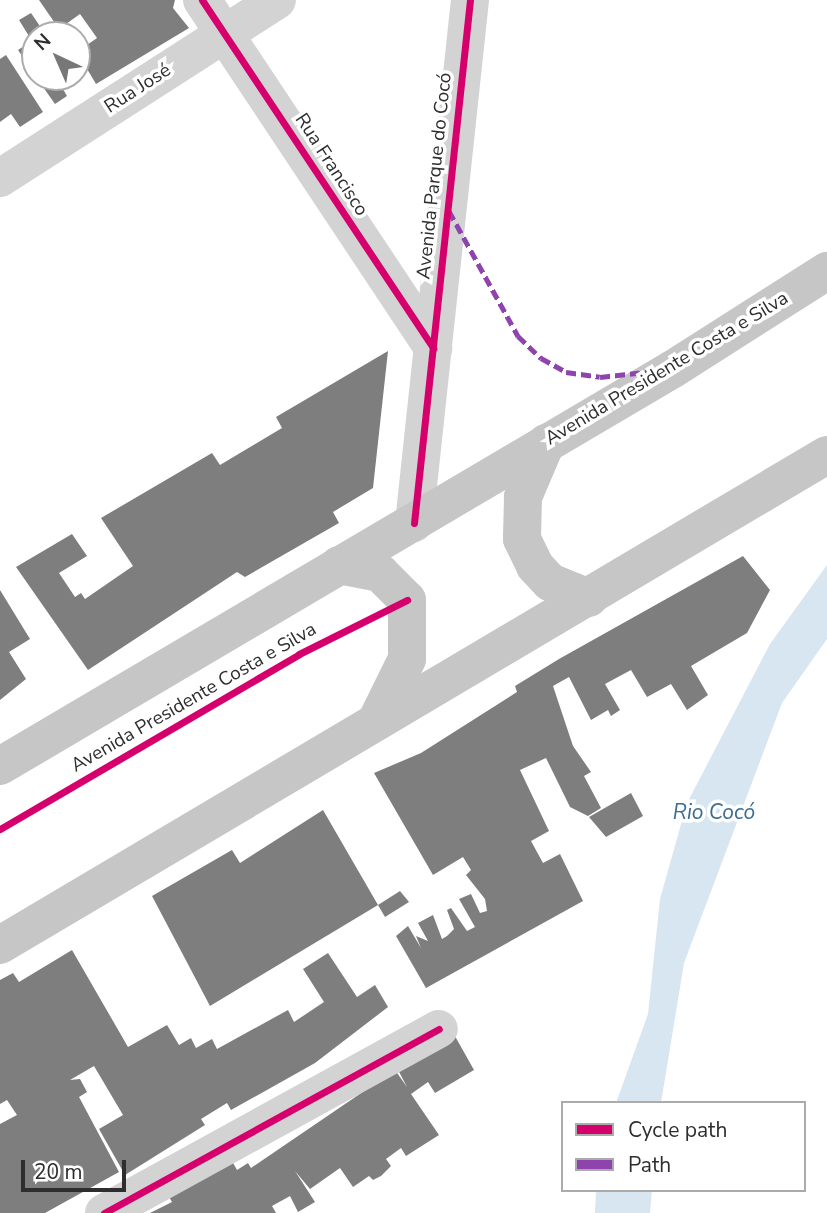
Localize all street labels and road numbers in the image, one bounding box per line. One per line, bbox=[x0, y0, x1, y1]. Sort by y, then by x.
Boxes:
street label: Rua José bbox=[101, 59, 175, 119]
street label: Avenida Parque do Cocó bbox=[413, 71, 457, 281]
street label: Rua Francisco bbox=[289, 109, 373, 221]
street label: Avenida Presidente Costa e Silva bbox=[541, 287, 793, 451]
street label: Avenida Presidente Costa e Silva bbox=[67, 618, 321, 778]

